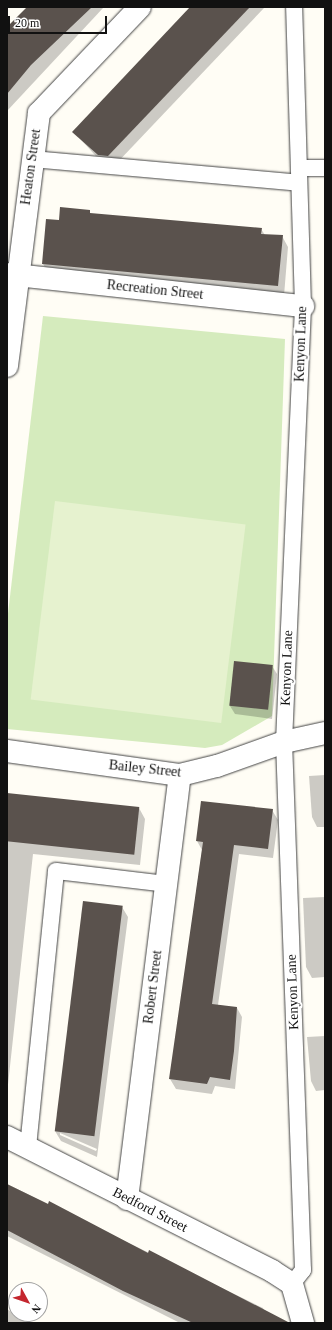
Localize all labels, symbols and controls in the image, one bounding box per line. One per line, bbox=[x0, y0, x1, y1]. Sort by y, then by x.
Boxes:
scale bar bbox=[10, 8, 109, 34]
text: 20 m bbox=[15, 16, 39, 30]
street label: Heaton Street bbox=[17, 128, 45, 206]
street label: Recreation Street bbox=[106, 277, 204, 303]
street label: Kenyon Lane bbox=[291, 306, 311, 382]
street label: Kenyon Lane bbox=[277, 630, 297, 706]
street label: Bailey Street bbox=[108, 757, 182, 781]
street label: Robert Street bbox=[140, 949, 166, 1025]
street label: Kenyon Lane bbox=[283, 954, 303, 1030]
street label: Bedford Street bbox=[110, 1184, 190, 1236]
north arrow bbox=[8, 1282, 48, 1322]
text: N bbox=[29, 1302, 44, 1316]

